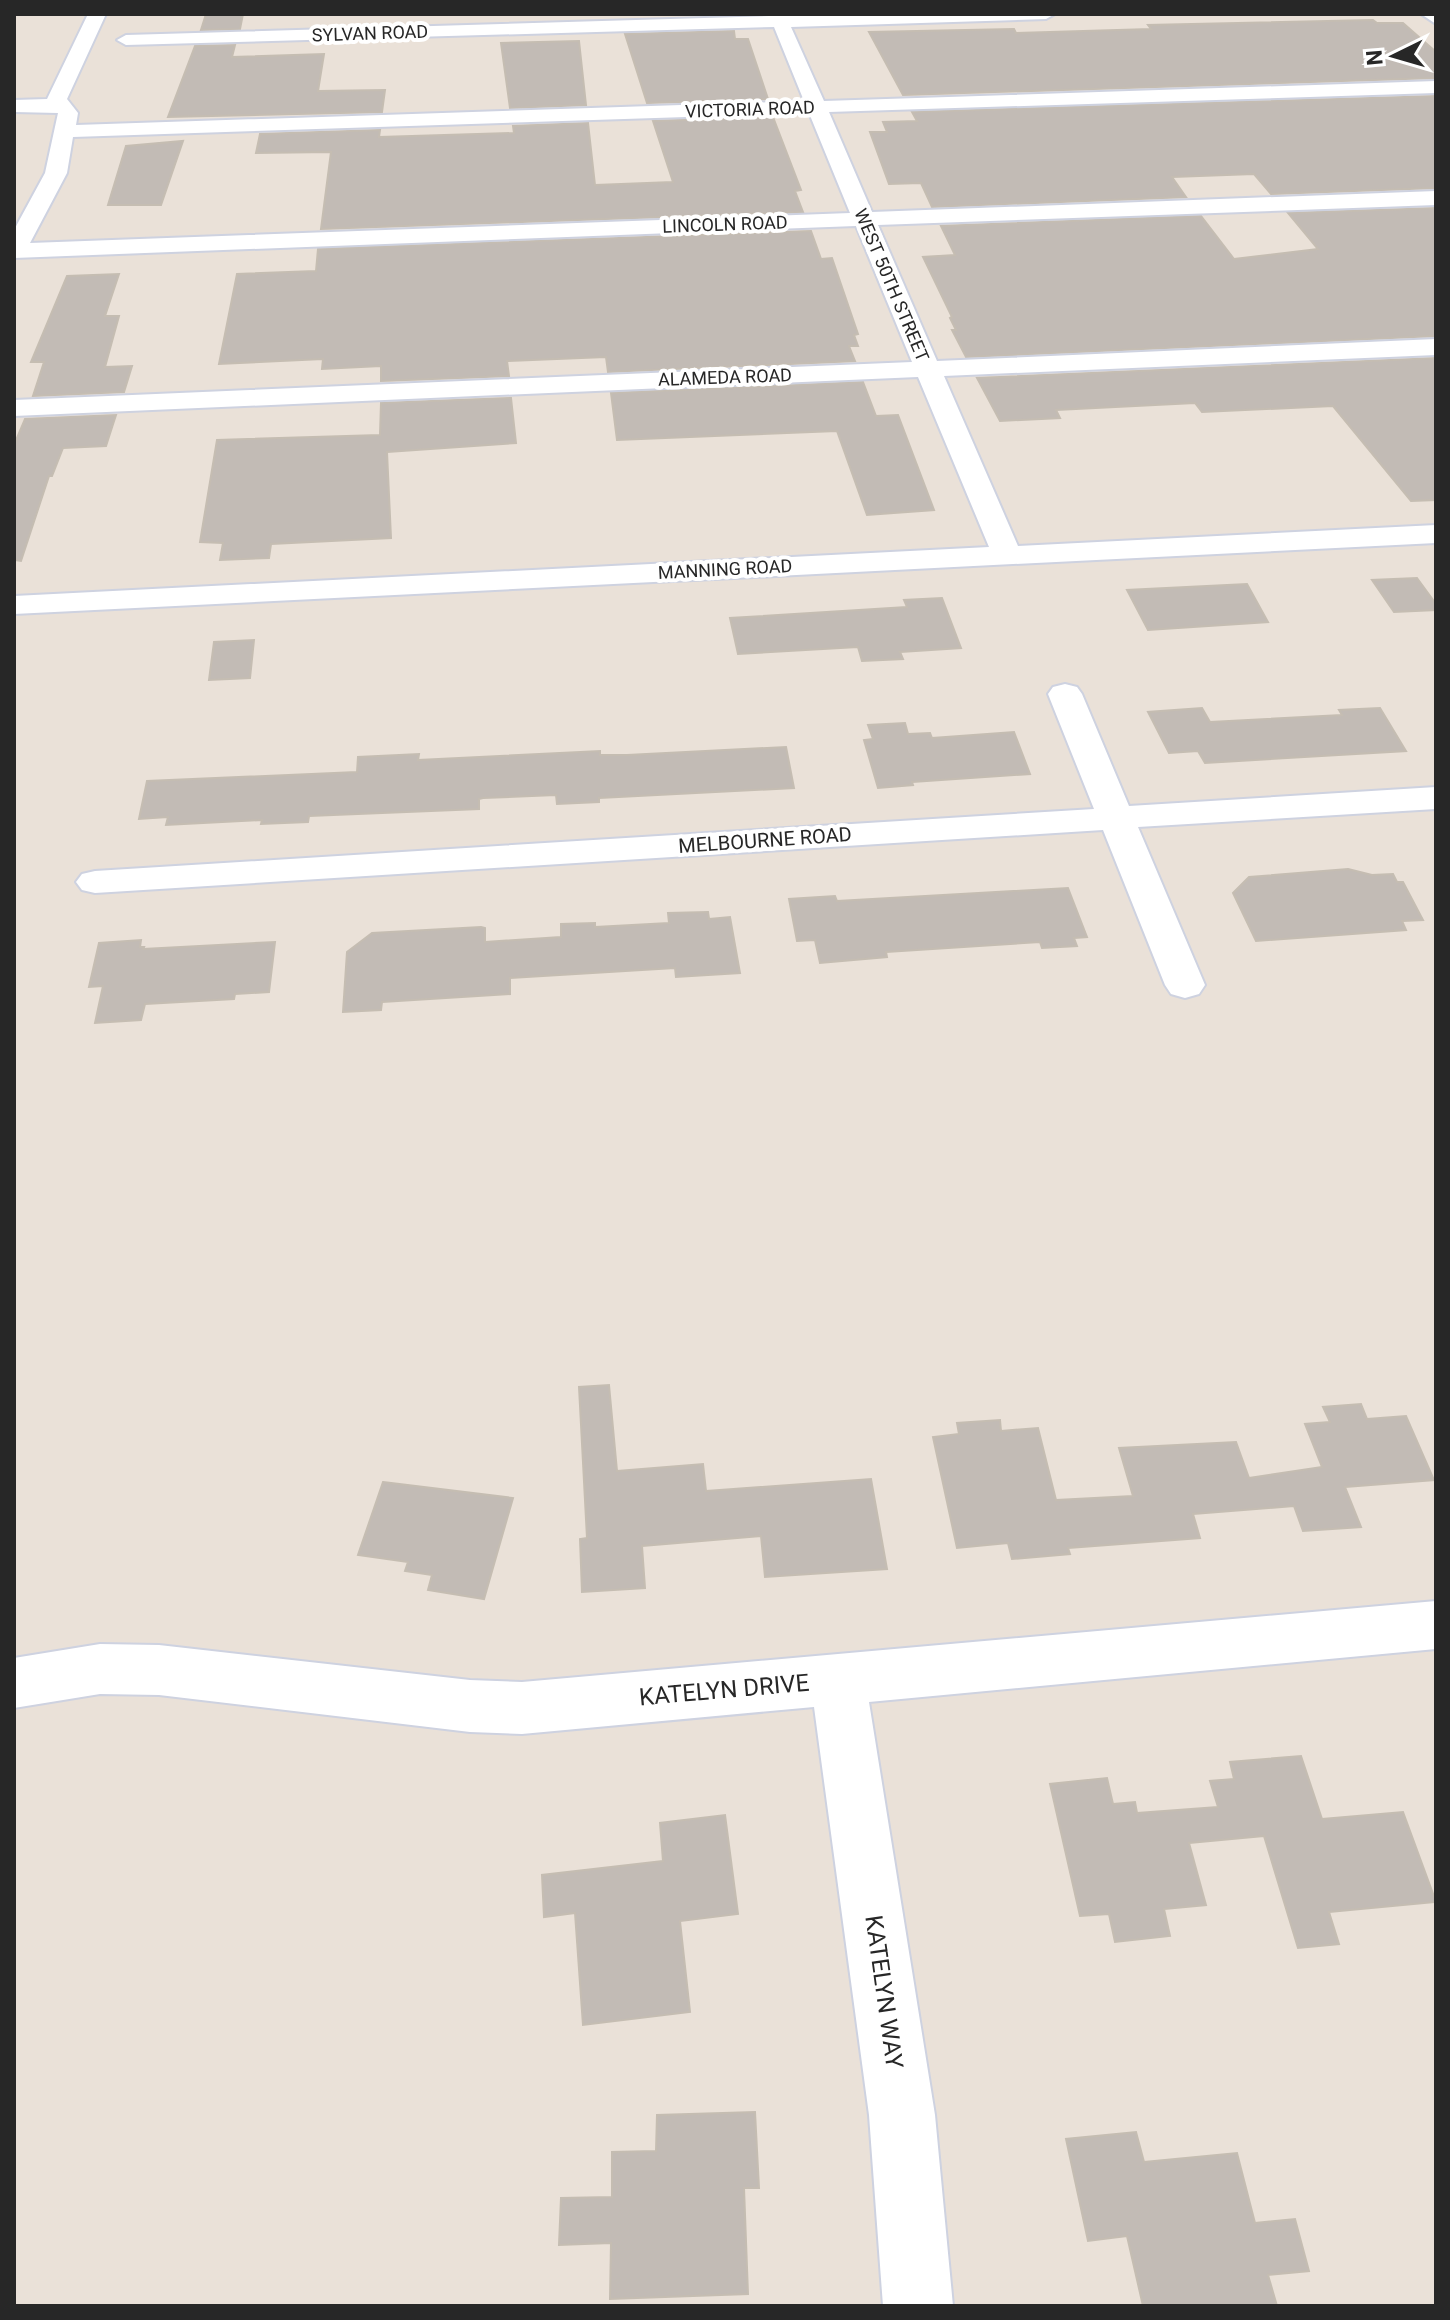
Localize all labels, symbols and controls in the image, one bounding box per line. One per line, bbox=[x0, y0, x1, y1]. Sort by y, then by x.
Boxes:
north arrow bbox=[1354, 16, 1434, 96]
street label: SYLVAN ROAD bbox=[311, 20, 429, 46]
text: N bbox=[1361, 49, 1388, 67]
street label: VICTORIA ROAD bbox=[685, 96, 815, 122]
street label: WEST 50TH STREET bbox=[850, 205, 934, 365]
street label: LINCOLN ROAD bbox=[662, 211, 788, 237]
street label: ALAMEDA ROAD bbox=[658, 364, 792, 390]
street label: MANNING ROAD bbox=[657, 555, 793, 583]
street label: MELBOURNE ROAD bbox=[677, 822, 853, 858]
street label: KATELYN DRIVE bbox=[638, 1669, 810, 1711]
street label: KATELYN WAY bbox=[859, 1914, 909, 2071]

